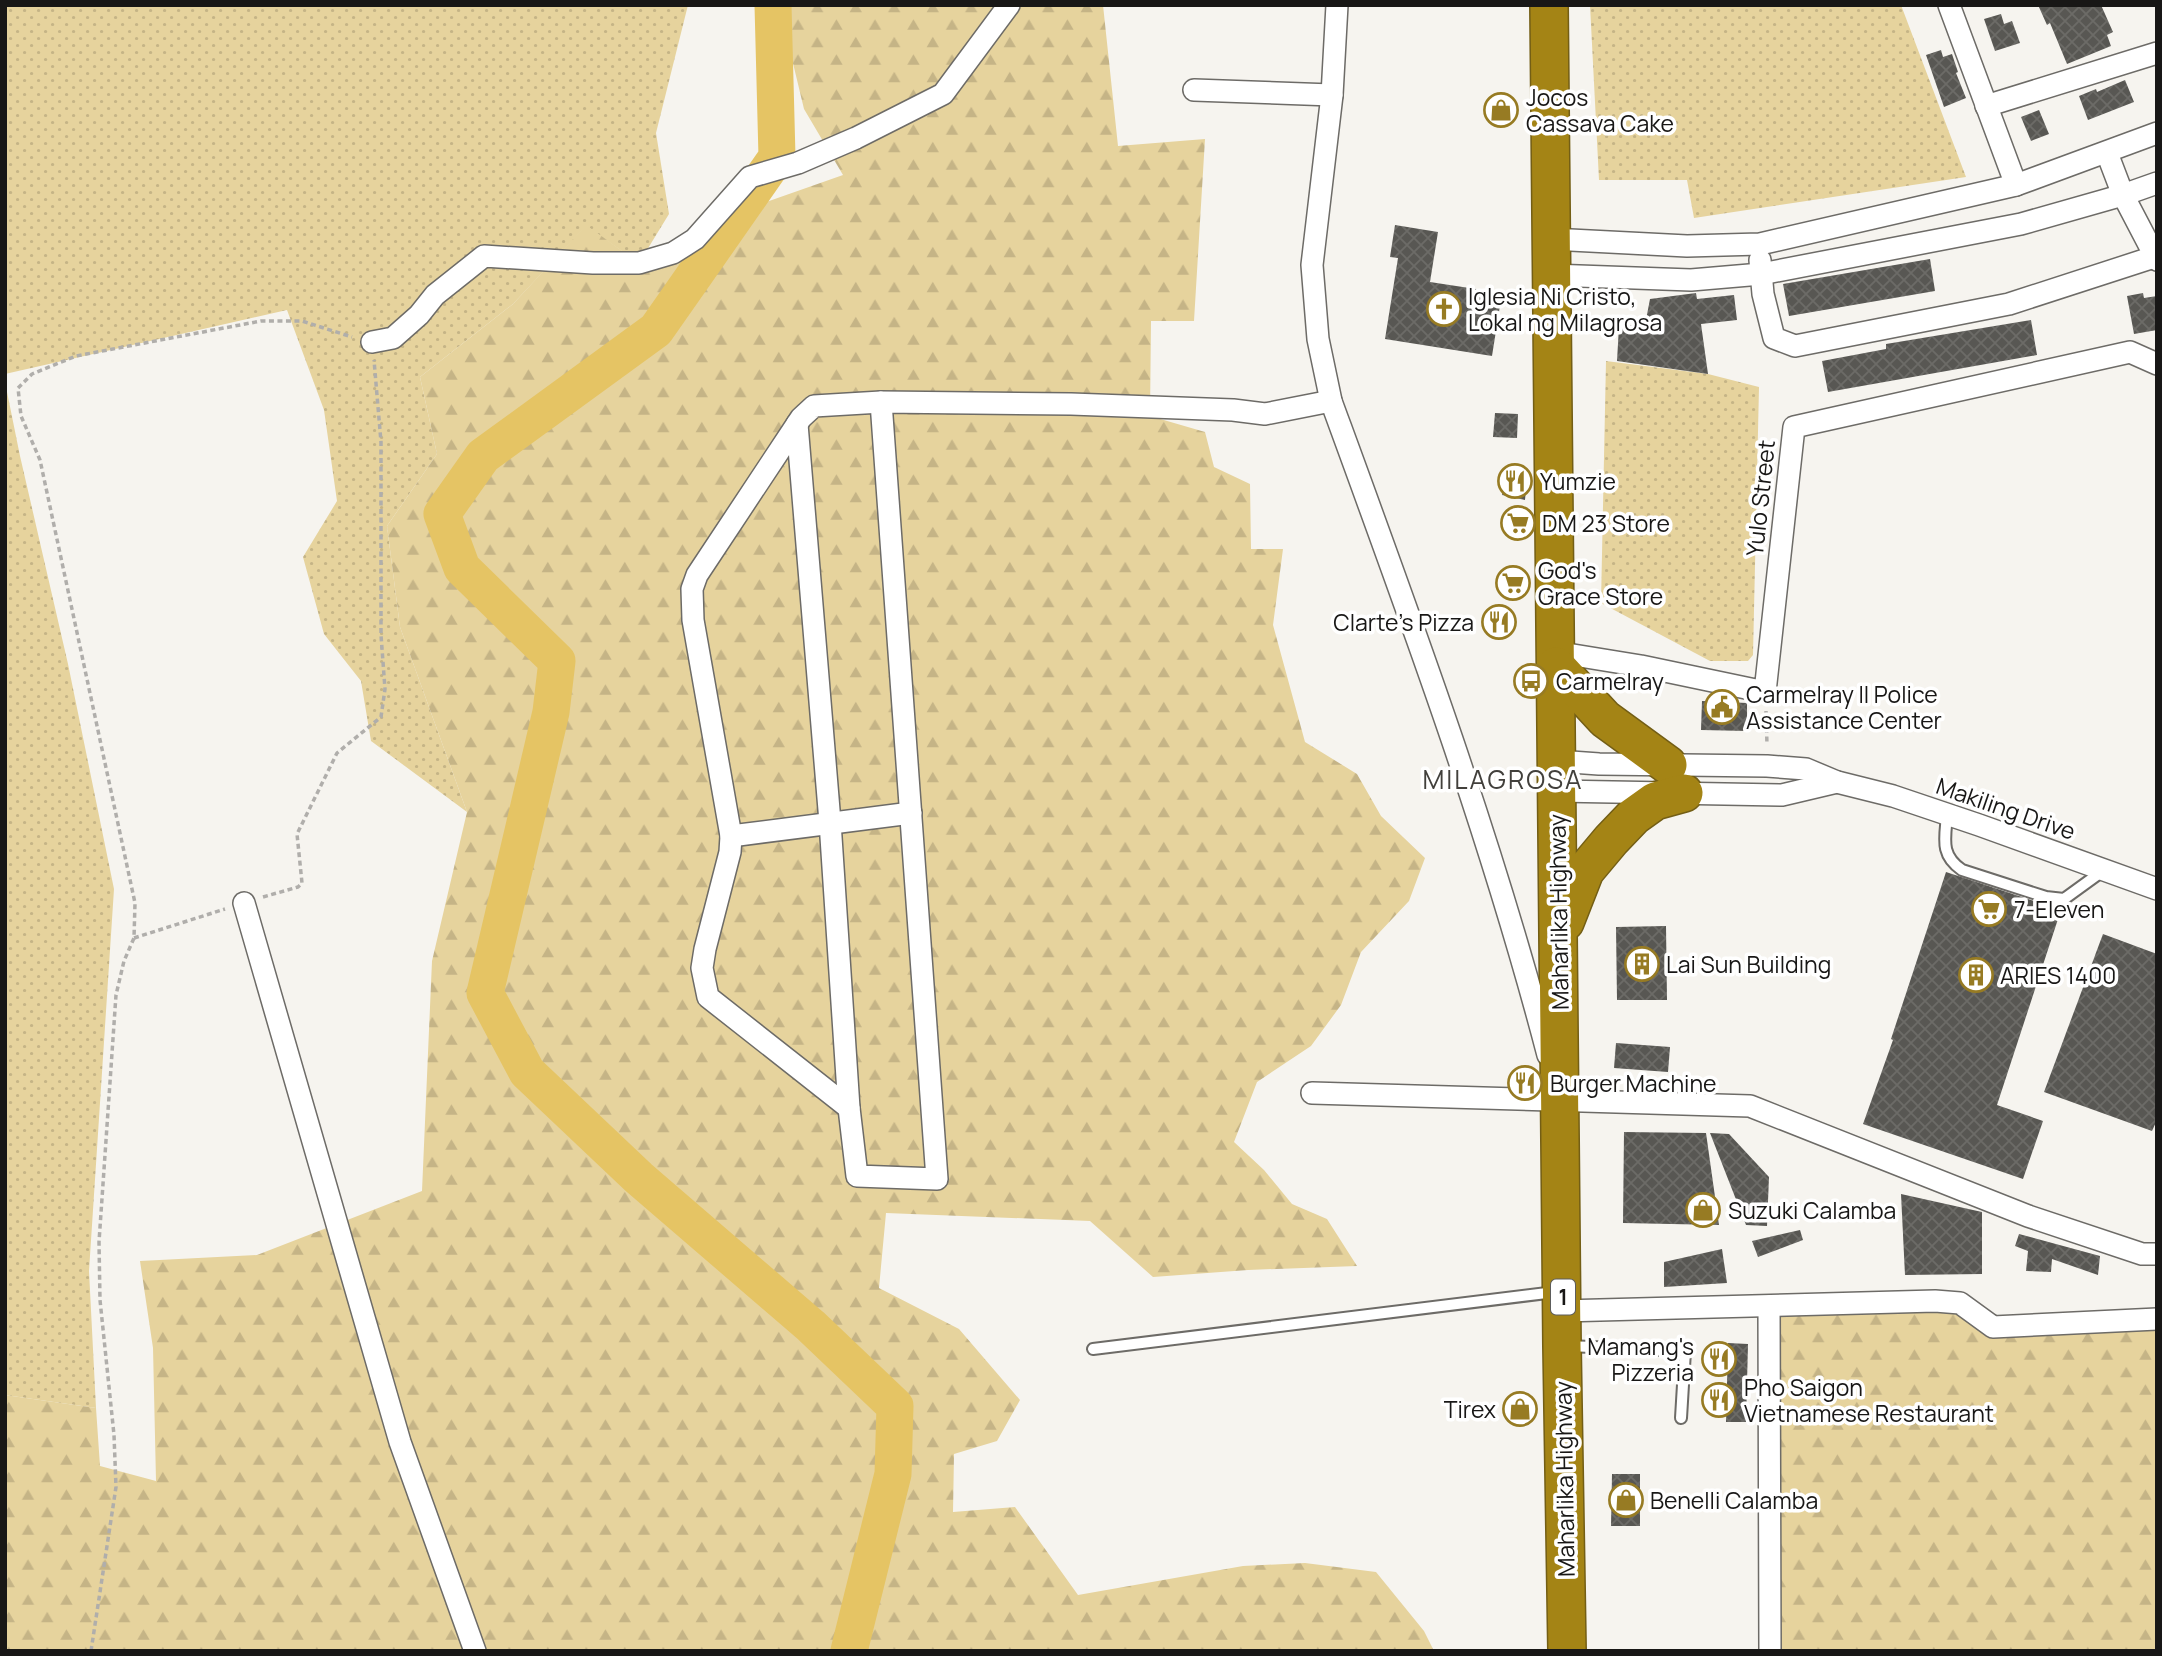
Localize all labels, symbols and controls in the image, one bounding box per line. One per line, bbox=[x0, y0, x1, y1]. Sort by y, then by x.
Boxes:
place label: Jocos Cassava Cake bbox=[1526, 81, 1674, 139]
shop icon: Jocos Cassava Cake bbox=[1482, 91, 1520, 129]
place label: Iglesia Ni Cristo, Lokal ng Milagrosa bbox=[1468, 280, 1662, 338]
church icon: Iglesia Ni Cristo, Lokal ng Milagrosa bbox=[1425, 290, 1463, 328]
street label: Yulo Street bbox=[1738, 438, 1782, 558]
restaurant icon: Yumzie bbox=[1496, 462, 1534, 500]
place label: Yumzie bbox=[1540, 465, 1616, 497]
supermarket icon: DM 23 Store bbox=[1499, 504, 1537, 542]
place label: DM 23 Store bbox=[1542, 507, 1670, 539]
place label: God's Grace Store bbox=[1538, 554, 1663, 612]
supermarket icon: God's Grace Store bbox=[1494, 564, 1532, 602]
restaurant icon: Clarte's Pizza bbox=[1480, 603, 1518, 641]
place label: Clarte's Pizza bbox=[1333, 606, 1474, 638]
bus stop icon: Carmelray bbox=[1512, 662, 1550, 700]
place label: Carmelray bbox=[1556, 665, 1664, 697]
place label: Carmelray II Police Assistance Center bbox=[1746, 678, 1942, 736]
public building icon: Carmelray II Police Assistance Center bbox=[1703, 688, 1741, 726]
district label: MILAGROSA bbox=[1422, 761, 1584, 797]
street label: Makiling Drive bbox=[1932, 769, 2080, 847]
street label: Maharlika Highway bbox=[1540, 814, 1576, 1010]
supermarket icon: 7-Eleven bbox=[1970, 890, 2008, 928]
place label: 7-Eleven bbox=[2014, 893, 2104, 925]
building icon: Lai Sun Building bbox=[1623, 945, 1661, 983]
place label: Lai Sun Building bbox=[1666, 948, 1831, 980]
building icon: ARIES 1400 bbox=[1957, 956, 1995, 994]
place label: ARIES 1400 bbox=[2000, 959, 2116, 991]
restaurant icon: Burger Machine bbox=[1506, 1064, 1544, 1102]
place label: Burger Machine bbox=[1550, 1067, 1716, 1099]
shop icon: Suzuki Calamba bbox=[1684, 1191, 1722, 1229]
place label: Suzuki Calamba bbox=[1728, 1194, 1896, 1226]
road number: 1 bbox=[1551, 1280, 1575, 1314]
place label: Mamang's Pizzeria bbox=[1587, 1330, 1694, 1388]
restaurant icon: Mamang's Pizzeria bbox=[1700, 1340, 1738, 1378]
place label: Pho Saigon Vietnamese Restaurant bbox=[1744, 1371, 1994, 1429]
street label: Maharlika Highway bbox=[1546, 1381, 1582, 1577]
restaurant icon: Pho Saigon Vietnamese Restaurant bbox=[1700, 1381, 1738, 1419]
shop icon: Tirex bbox=[1501, 1390, 1539, 1428]
place label: Tirex bbox=[1444, 1393, 1496, 1425]
shop icon: Benelli Calamba bbox=[1607, 1481, 1645, 1519]
place label: Benelli Calamba bbox=[1650, 1484, 1818, 1516]

